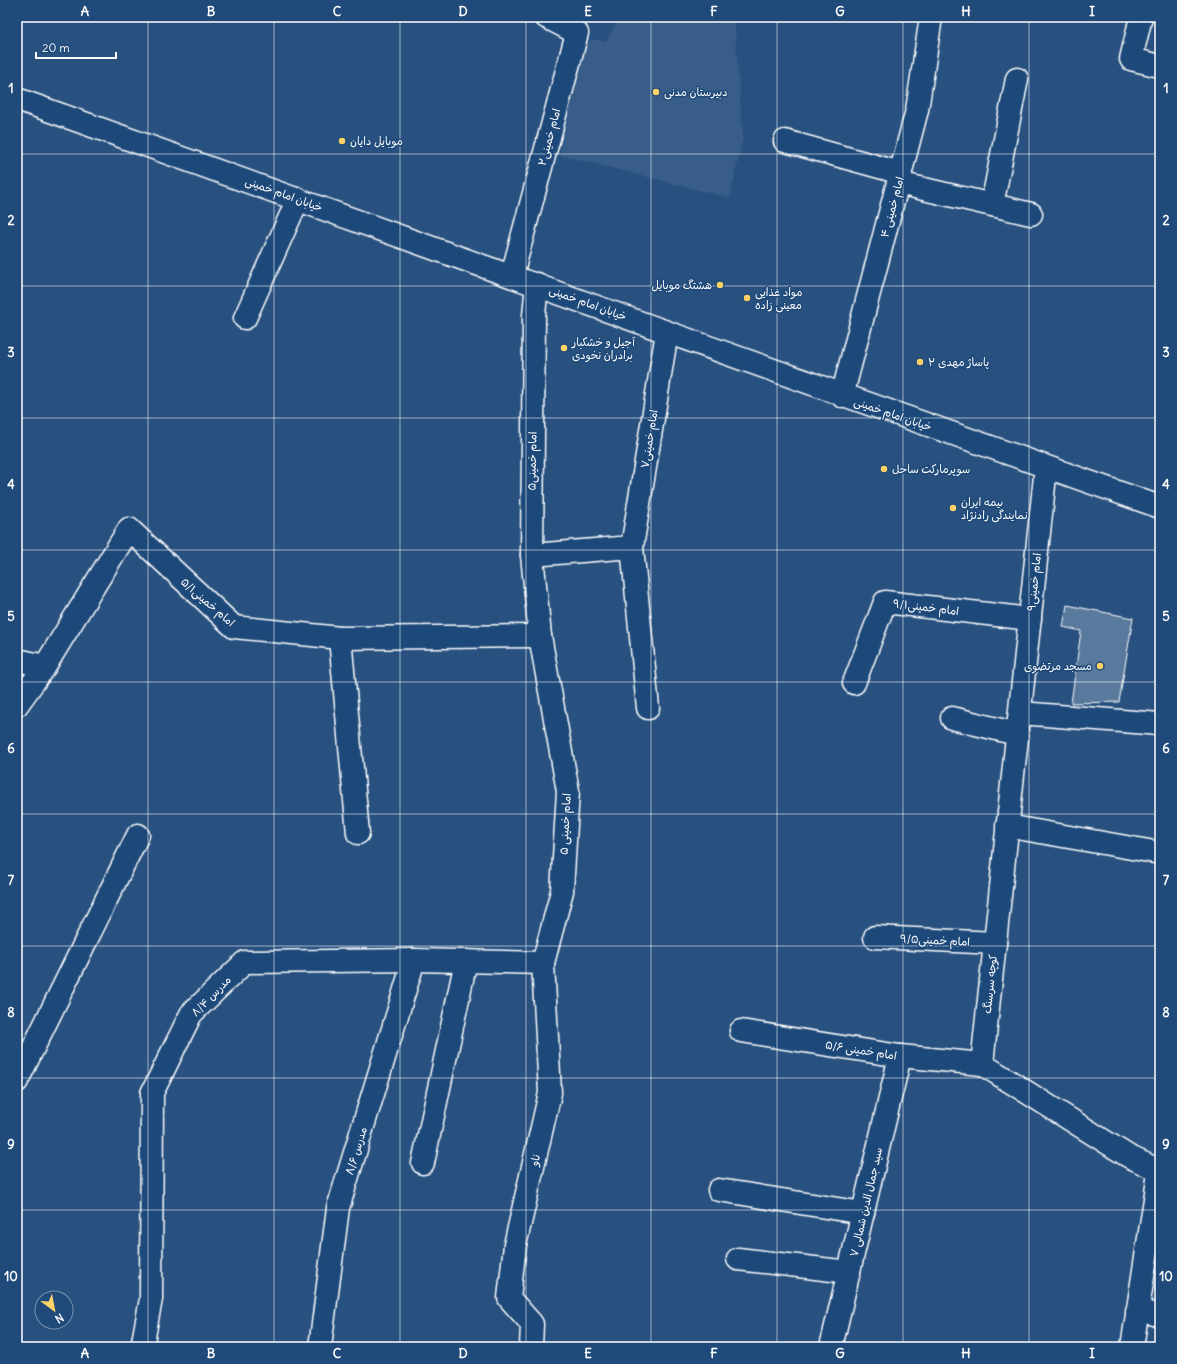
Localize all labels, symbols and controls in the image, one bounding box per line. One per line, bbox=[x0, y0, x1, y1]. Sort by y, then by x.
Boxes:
text: A bbox=[81, 3, 90, 20]
text: B bbox=[207, 3, 216, 20]
text: C bbox=[333, 3, 342, 20]
text: D bbox=[458, 3, 468, 20]
text: E bbox=[584, 3, 592, 20]
text: F bbox=[710, 3, 718, 20]
text: G bbox=[835, 3, 845, 20]
text: H bbox=[961, 3, 971, 20]
text: I bbox=[1089, 3, 1095, 20]
scale bar bbox=[36, 34, 116, 60]
text: 20 m bbox=[42, 40, 70, 55]
text: 1 bbox=[8, 80, 14, 97]
text: 1 bbox=[1163, 80, 1169, 97]
place label: دبیرستان مدنی bbox=[664, 85, 728, 100]
marker: دبیرستان مدنی bbox=[651, 87, 661, 97]
street label: امام خمینی۲ bbox=[535, 107, 565, 168]
place label: موبایل دایان bbox=[350, 134, 403, 149]
marker: موبایل دایان bbox=[337, 136, 347, 146]
street label: خیابان امام خمینی bbox=[243, 174, 325, 216]
street label: امام خمینی ۴ bbox=[877, 175, 909, 239]
text: 2 bbox=[7, 212, 15, 229]
text: 2 bbox=[1162, 212, 1170, 229]
place label: هشتگ موبایل bbox=[651, 278, 712, 293]
marker: هشتگ موبایل bbox=[715, 280, 725, 290]
street label: خیابان امام خمینی bbox=[547, 283, 629, 325]
place label: مواد غذایی معینی زاده bbox=[755, 285, 802, 313]
marker: مواد غذایی معینی زاده bbox=[742, 293, 752, 303]
place label: آجیل و خشکبار برادران نخودی bbox=[571, 335, 636, 363]
marker: آجیل و خشکبار برادران نخودی bbox=[559, 343, 569, 353]
text: 3 bbox=[7, 344, 15, 361]
text: 3 bbox=[1162, 344, 1170, 361]
place label: پاساژ مهدی ۲ bbox=[928, 355, 989, 369]
marker: پاساژ مهدی ۲ bbox=[915, 357, 925, 367]
street label: خیابان امام خمینی bbox=[852, 394, 934, 436]
street label: امام خمینی۷ bbox=[637, 409, 663, 470]
street label: امام خمینی۵ bbox=[524, 431, 542, 491]
place label: سوپرمارکت ساحل bbox=[892, 462, 970, 477]
marker: سوپرمارکت ساحل bbox=[879, 464, 889, 474]
text: 4 bbox=[7, 476, 15, 493]
text: 4 bbox=[1162, 476, 1170, 493]
place label: بیمه ایران نمایندگی رادنژاد bbox=[961, 495, 1028, 523]
marker: بیمه ایران نمایندگی رادنژاد bbox=[948, 503, 958, 513]
street label: امام خمینی۹ bbox=[1024, 552, 1046, 612]
street label: امام خمینی۵/۱ bbox=[177, 575, 238, 631]
street label: امام خمینی۹/۱ bbox=[892, 596, 960, 620]
text: 5 bbox=[7, 608, 15, 625]
text: 5 bbox=[1162, 608, 1170, 625]
place label: مسجد مرتضوی bbox=[1024, 659, 1092, 674]
marker: مسجد مرتضوی bbox=[1095, 661, 1105, 671]
text: 6 bbox=[7, 740, 15, 757]
text: 6 bbox=[1162, 740, 1170, 757]
street label: امام خمینی ۵ bbox=[556, 793, 576, 855]
text: 7 bbox=[8, 872, 15, 889]
text: 7 bbox=[1163, 872, 1170, 889]
street label: امام خمینی۹/۵ bbox=[900, 931, 970, 951]
street label: کوچه سرسنگ bbox=[980, 953, 1001, 1015]
street label: مدرس ۸/۴ bbox=[188, 973, 234, 1019]
text: 8 bbox=[7, 1004, 15, 1021]
text: 8 bbox=[1162, 1004, 1170, 1021]
street label: امام خمینی ۵/۶ bbox=[824, 1037, 898, 1065]
street label: مدرس ۸/۶ bbox=[342, 1125, 370, 1177]
text: 9 bbox=[7, 1136, 15, 1153]
text: 9 bbox=[1162, 1136, 1170, 1153]
street label: سید جمال الدین شمالی ۷ bbox=[847, 1146, 886, 1258]
street label: ناو bbox=[527, 1153, 543, 1168]
text: 10 bbox=[4, 1268, 18, 1285]
text: 10 bbox=[1159, 1268, 1173, 1285]
north arrow bbox=[34, 1290, 74, 1330]
text: N bbox=[52, 1311, 66, 1326]
text: A bbox=[81, 1345, 90, 1362]
text: B bbox=[207, 1345, 216, 1362]
text: C bbox=[333, 1345, 342, 1362]
text: D bbox=[458, 1345, 468, 1362]
text: E bbox=[584, 1345, 592, 1362]
text: F bbox=[710, 1345, 718, 1362]
text: G bbox=[835, 1345, 845, 1362]
text: H bbox=[961, 1345, 971, 1362]
text: I bbox=[1089, 1345, 1095, 1362]

